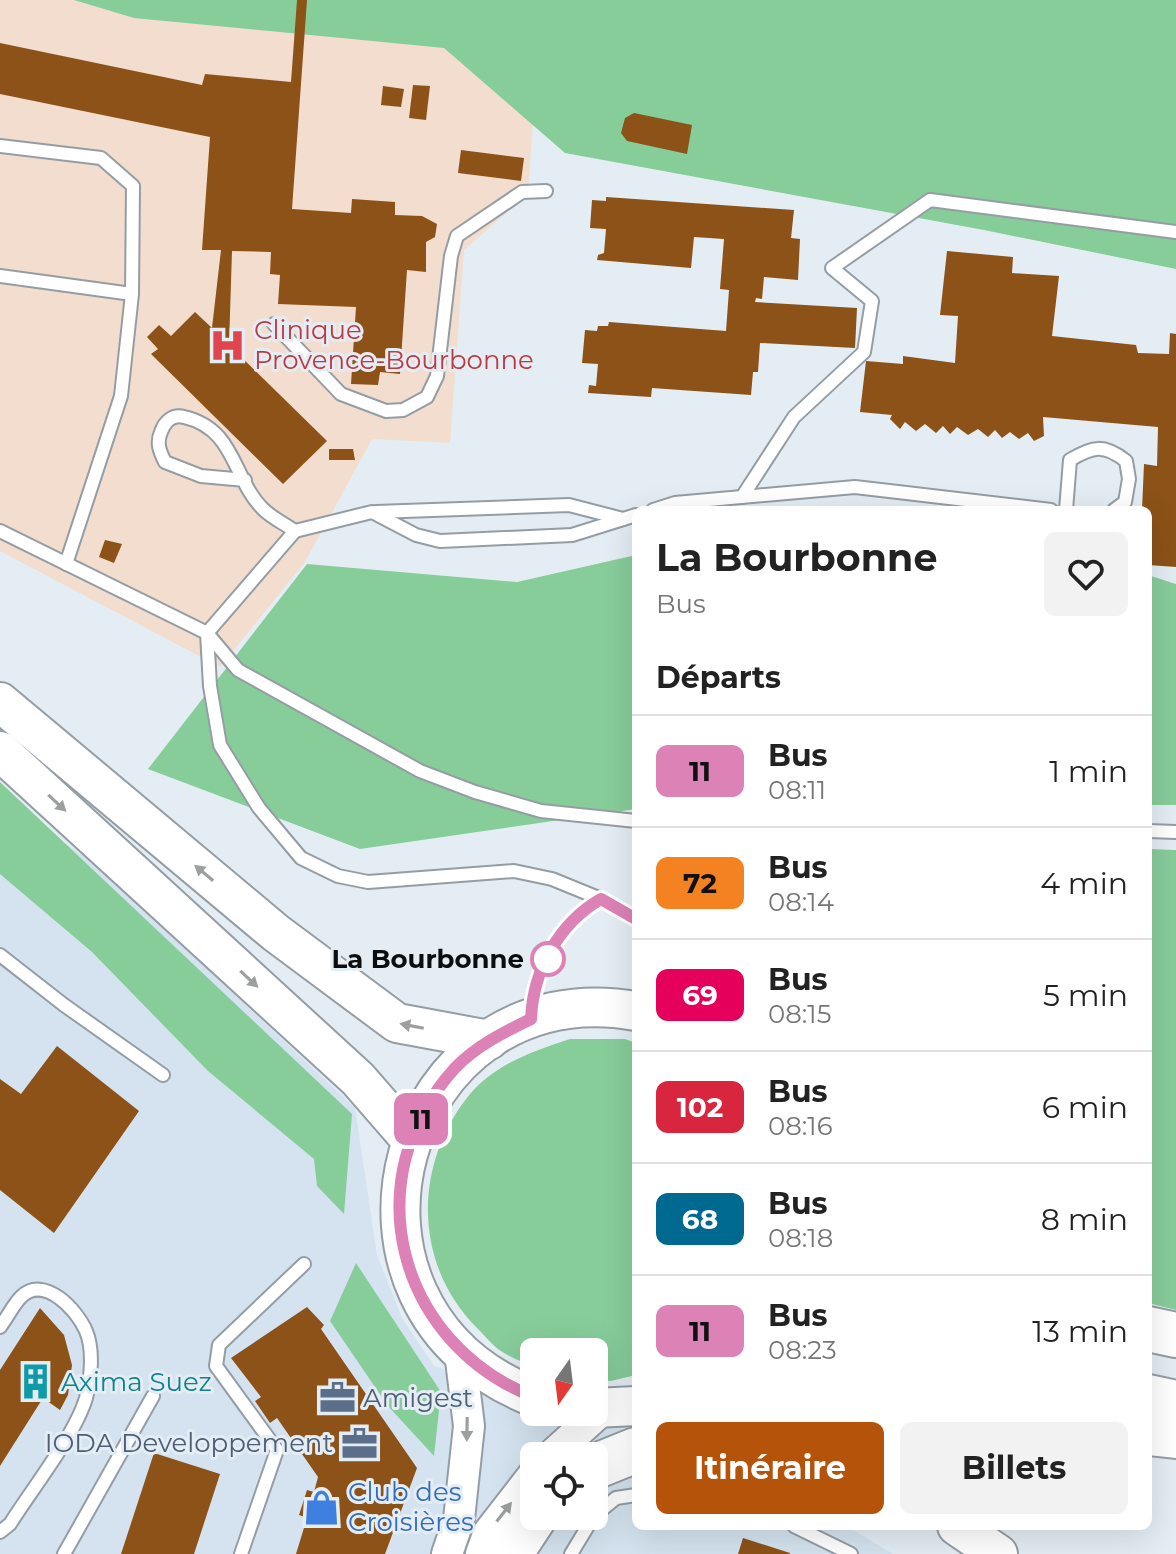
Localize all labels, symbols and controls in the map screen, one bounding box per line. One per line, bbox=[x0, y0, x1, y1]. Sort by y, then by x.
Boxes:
place label: Clinique Provence-Bourbonne bbox=[254, 314, 534, 376]
hospital icon: Clinique Provence-Bourbonne bbox=[209, 326, 247, 364]
button: heart bbox=[1044, 532, 1128, 616]
text: La Bourbonne bbox=[656, 534, 937, 581]
text: Bus bbox=[656, 588, 706, 620]
text: Départs bbox=[656, 659, 781, 696]
text: Bus bbox=[768, 737, 828, 774]
text: 1 min bbox=[1049, 753, 1128, 790]
text: 11 bbox=[689, 754, 711, 788]
text: 08:11 bbox=[768, 774, 826, 806]
one-way arrow bbox=[48, 794, 67, 812]
text: Bus bbox=[768, 849, 828, 886]
one-way arrow bbox=[194, 865, 214, 882]
text: 4 min bbox=[1040, 865, 1128, 902]
text: 72 bbox=[683, 866, 717, 900]
text: 08:14 bbox=[768, 886, 834, 918]
marker: La Bourbonne bbox=[531, 942, 565, 976]
place label: La Bourbonne bbox=[331, 943, 524, 975]
text: Bus bbox=[768, 961, 828, 998]
one-way arrow bbox=[239, 970, 258, 988]
text: 5 min bbox=[1043, 977, 1128, 1014]
text: 69 bbox=[682, 978, 718, 1012]
text: 08:15 bbox=[768, 998, 831, 1030]
one-way arrow bbox=[399, 1019, 424, 1032]
text: Bus bbox=[768, 1073, 828, 1110]
text: 6 min bbox=[1042, 1089, 1128, 1126]
text: 102 bbox=[677, 1090, 723, 1124]
line badge: 11 bbox=[385, 1093, 457, 1145]
text: 11 bbox=[410, 1102, 432, 1136]
text: 08:16 bbox=[768, 1110, 833, 1142]
text: Bus bbox=[768, 1185, 828, 1222]
text: 8 min bbox=[1041, 1201, 1128, 1238]
text: 68 bbox=[682, 1202, 718, 1236]
text: 08:18 bbox=[768, 1222, 833, 1254]
text: Bus bbox=[768, 1297, 828, 1334]
text: 13 min bbox=[1032, 1313, 1128, 1350]
text: 11 bbox=[689, 1314, 711, 1348]
text: 08:23 bbox=[768, 1334, 837, 1366]
north arrow bbox=[520, 1338, 608, 1426]
map controls bbox=[520, 1338, 608, 1530]
building icon: Axima Suez bbox=[16, 1363, 54, 1401]
place label: Axima Suez bbox=[61, 1366, 212, 1398]
office icon: Amigest bbox=[318, 1379, 356, 1417]
place label: Amigest bbox=[363, 1382, 473, 1414]
one-way arrow bbox=[461, 1417, 474, 1442]
button: Itinéraire bbox=[656, 1422, 884, 1514]
button: Billets bbox=[900, 1422, 1128, 1514]
office icon: IODA Developpement bbox=[340, 1424, 378, 1462]
place label: IODA Developpement bbox=[45, 1427, 333, 1459]
button: locate bbox=[520, 1442, 608, 1530]
place label: Club des Croisières bbox=[348, 1476, 474, 1538]
shop icon: Club des Croisières bbox=[303, 1488, 341, 1526]
one-way arrow bbox=[496, 1502, 512, 1522]

